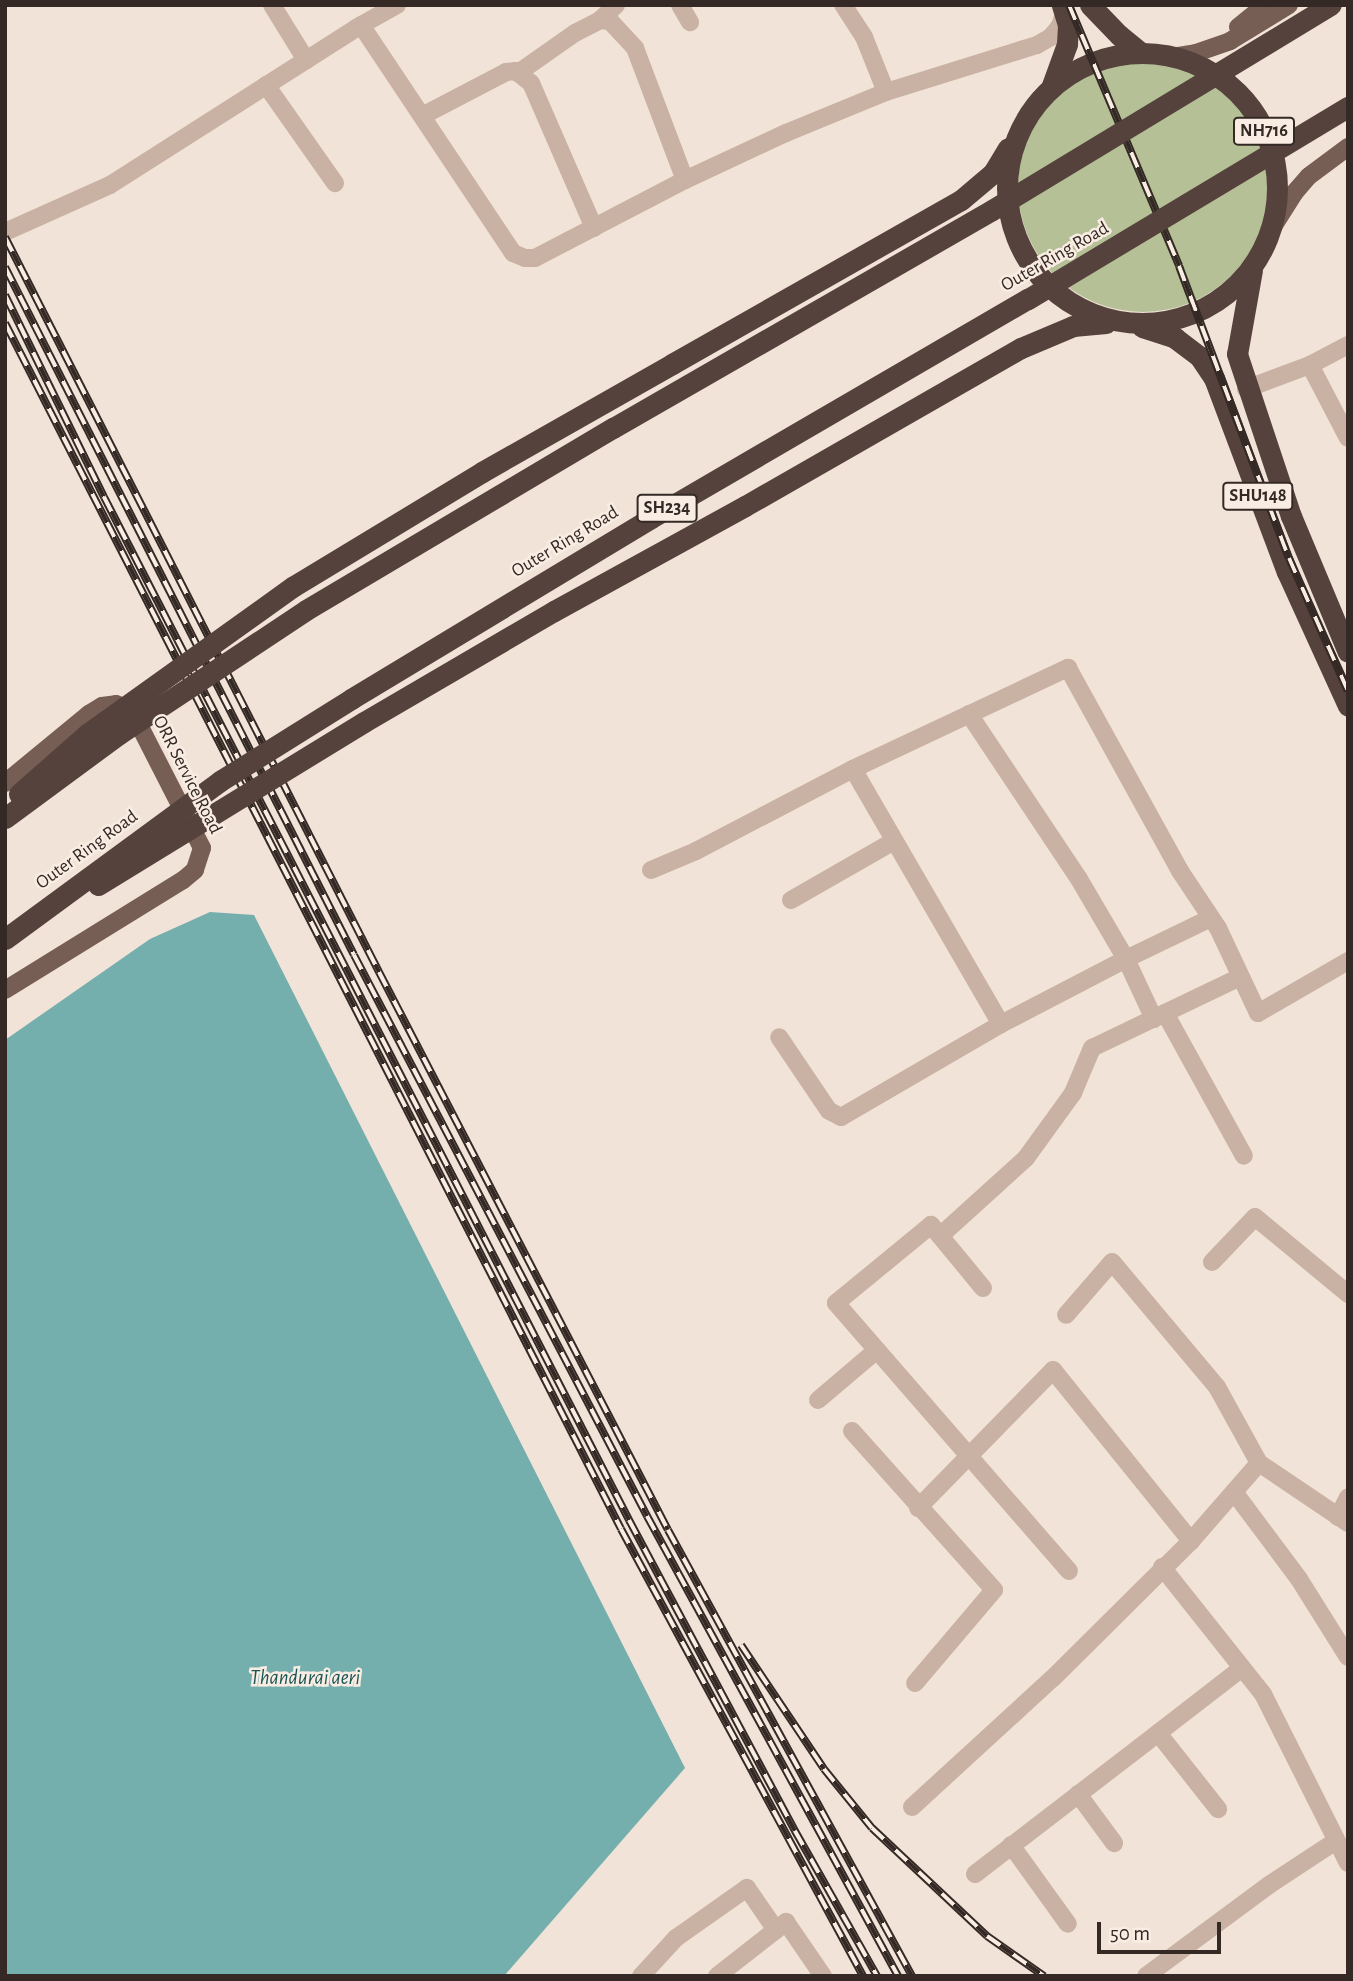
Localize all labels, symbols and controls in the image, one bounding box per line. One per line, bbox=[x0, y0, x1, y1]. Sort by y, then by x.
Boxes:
road number: NH716 bbox=[1232, 116, 1296, 146]
street label: Outer Ring Road bbox=[997, 217, 1113, 297]
road number: SHU148 bbox=[1221, 482, 1295, 510]
road number: SH234 bbox=[636, 494, 698, 522]
street label: Outer Ring Road bbox=[507, 501, 623, 583]
street label: ORR Service Road bbox=[147, 712, 227, 838]
street label: Outer Ring Road bbox=[31, 805, 143, 895]
water label: Thandurai aeri bbox=[250, 1665, 360, 1691]
scale bar bbox=[1101, 1908, 1225, 1952]
text: 50 m bbox=[1110, 1923, 1150, 1944]

